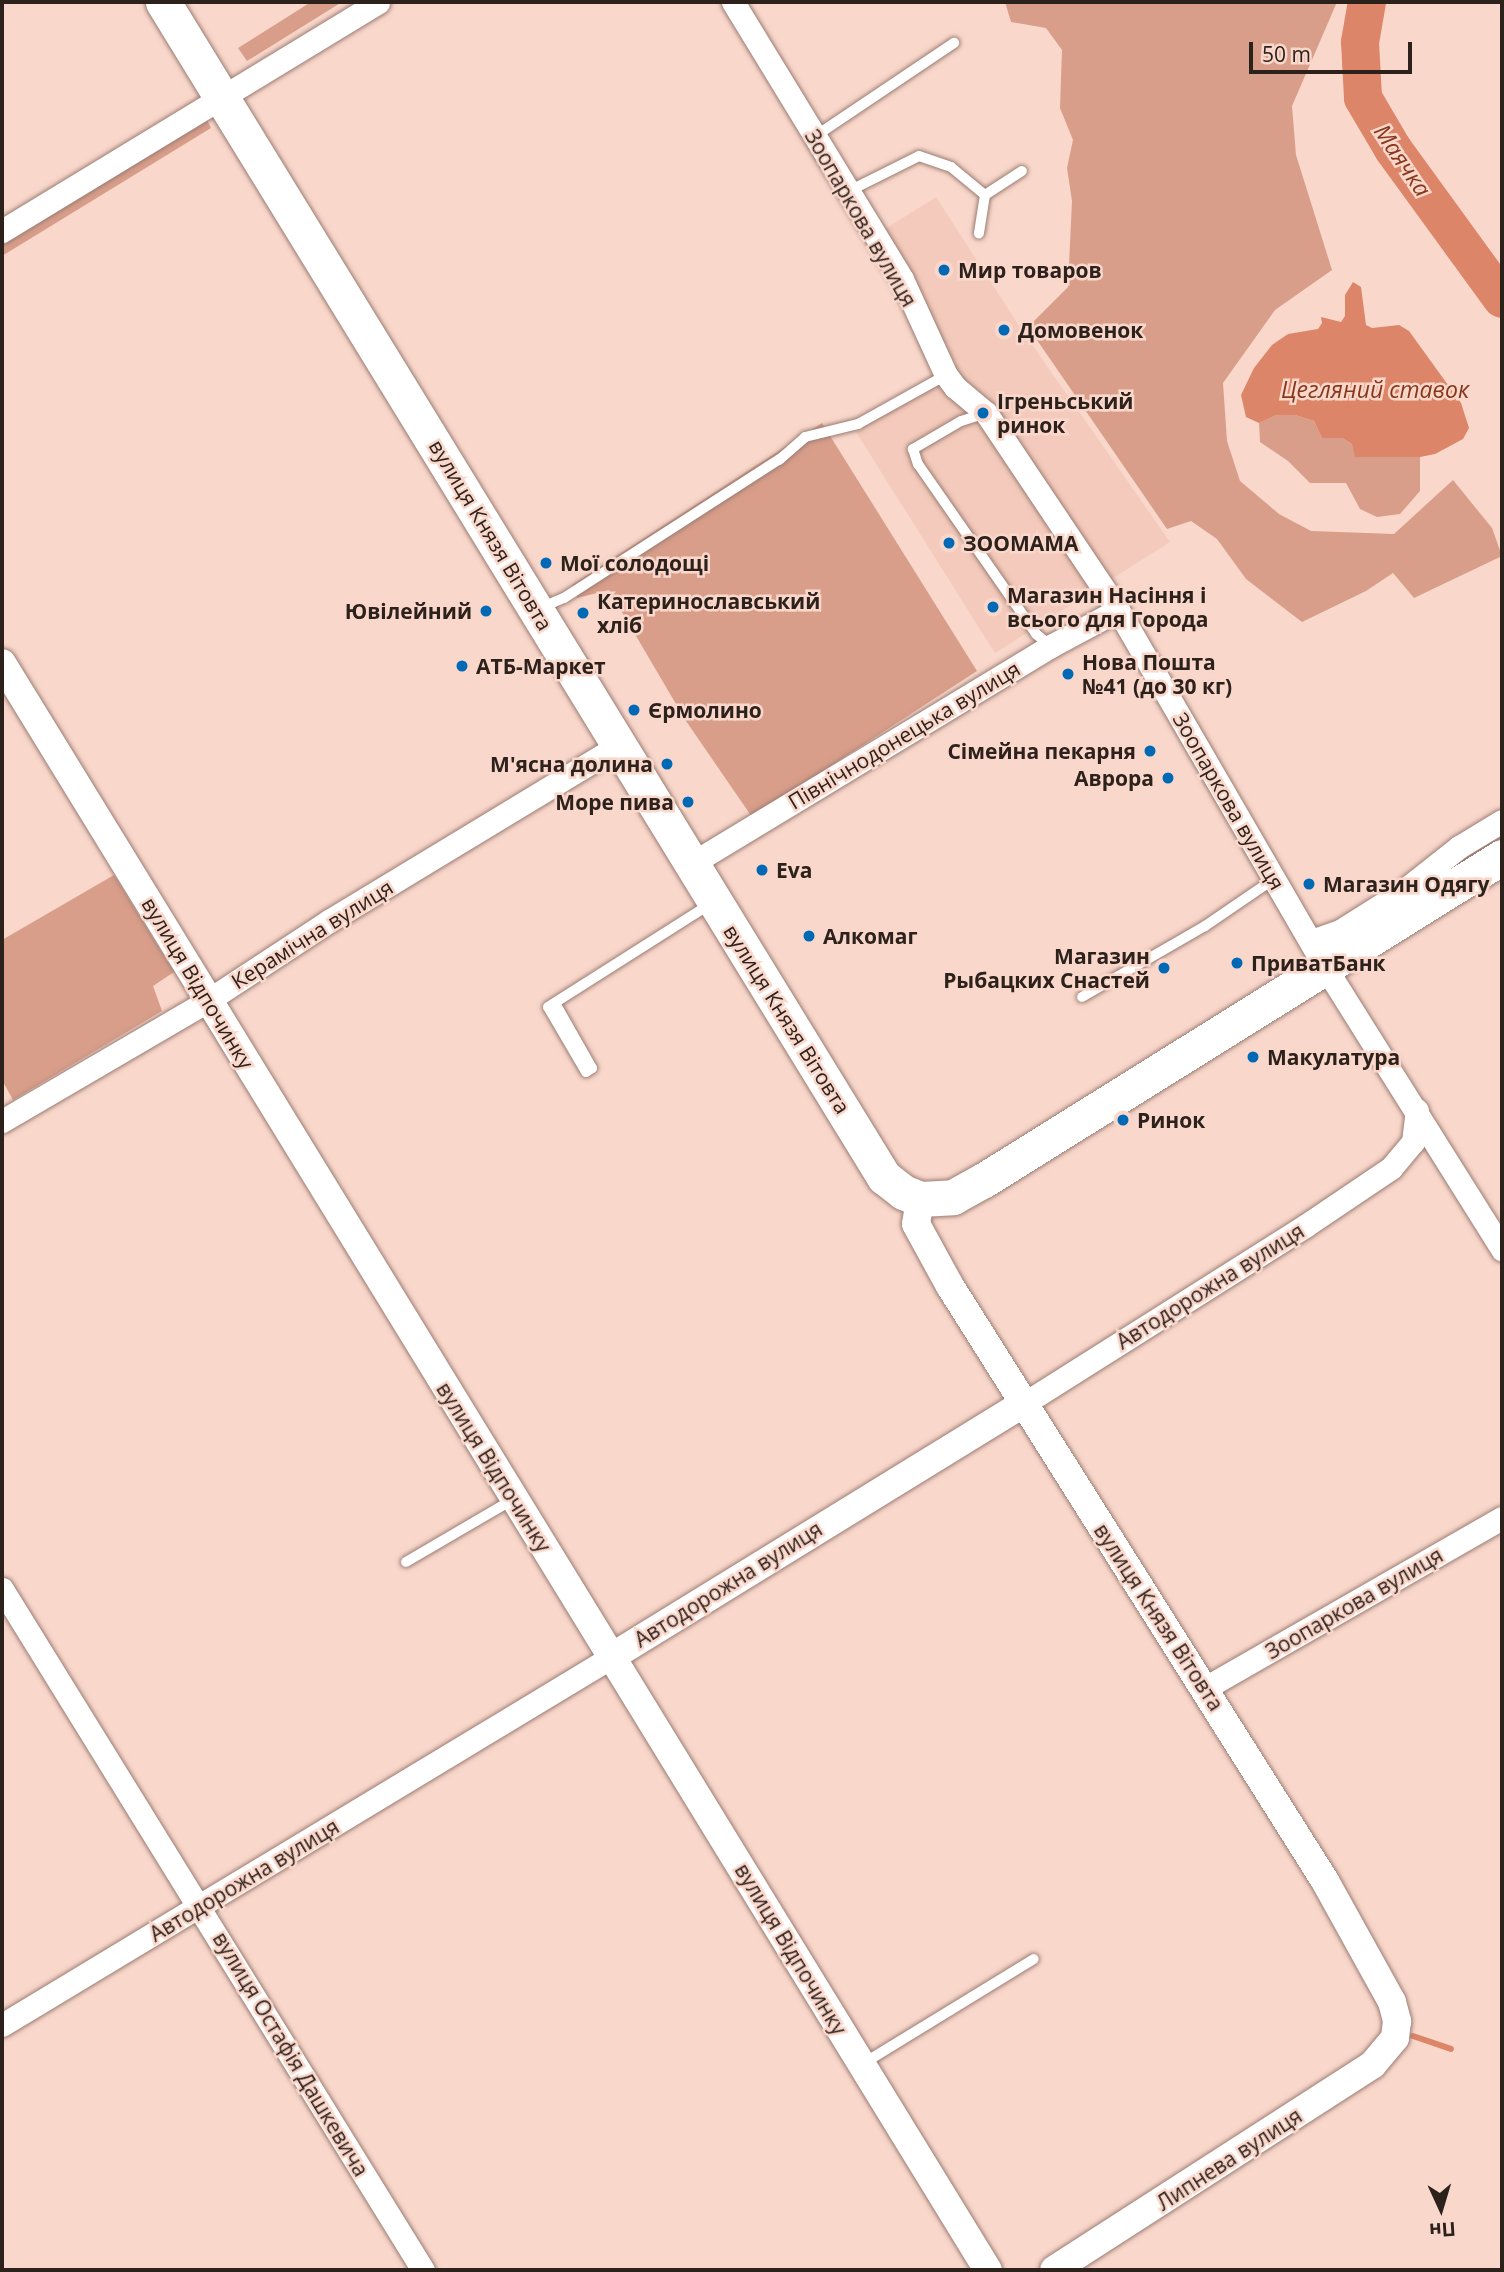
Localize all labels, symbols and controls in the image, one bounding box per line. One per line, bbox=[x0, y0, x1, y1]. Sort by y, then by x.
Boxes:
scale bar bbox=[1252, 28, 1415, 72]
text: 50 m bbox=[1262, 40, 1311, 68]
water label: Маячка bbox=[1369, 119, 1437, 201]
street label: Зоопаркова вулиця bbox=[800, 125, 922, 311]
place label: Мир товаров bbox=[958, 257, 1102, 283]
marker: Мир товаров bbox=[936, 262, 952, 278]
place label: Домовенок bbox=[1018, 317, 1143, 343]
marker: Домовенок bbox=[996, 322, 1012, 338]
water label: Цегляний ставок bbox=[1281, 375, 1469, 403]
place label: Ігреньський ринок bbox=[997, 388, 1133, 438]
marker: Ігреньський ринок bbox=[975, 405, 991, 421]
street label: вулиця Князя Вітовта bbox=[424, 435, 558, 635]
place label: ЗООМАМА bbox=[963, 530, 1079, 556]
marker: ЗООМАМА bbox=[941, 535, 957, 551]
place label: Мої солодощі bbox=[560, 550, 709, 576]
marker: Мої солодощі bbox=[538, 555, 554, 571]
place label: Магазин Насіння і всього для Города bbox=[1007, 582, 1208, 632]
place label: Катеринославський хліб bbox=[597, 588, 820, 638]
place label: Ювілейний bbox=[345, 598, 472, 624]
marker: Магазин Насіння і всього для Города bbox=[985, 599, 1001, 615]
marker: Ювілейний bbox=[478, 603, 494, 619]
marker: Катеринославський хліб bbox=[575, 605, 591, 621]
place label: Нова Пошта №41 (до 30 кг) bbox=[1082, 649, 1232, 699]
place label: АТБ-Маркет bbox=[476, 653, 606, 679]
street label: Північнодонецька вулиця bbox=[784, 656, 1024, 814]
marker: АТБ-Маркет bbox=[454, 658, 470, 674]
marker: Нова Пошта №41 (до 30 кг) bbox=[1060, 666, 1076, 682]
place label: Єрмолино bbox=[648, 697, 762, 723]
marker: Єрмолино bbox=[626, 702, 642, 718]
street label: Зоопаркова вулиця bbox=[1168, 708, 1290, 894]
place label: Сімейна пекарня bbox=[947, 738, 1136, 764]
marker: Сімейна пекарня bbox=[1142, 743, 1158, 759]
place label: М'ясна долина bbox=[490, 751, 653, 777]
marker: М'ясна долина bbox=[659, 756, 675, 772]
place label: Аврора bbox=[1074, 765, 1154, 791]
marker: Аврора bbox=[1160, 770, 1176, 786]
place label: Море пива bbox=[555, 789, 674, 815]
marker: Море пива bbox=[680, 794, 696, 810]
place label: Eva bbox=[776, 857, 812, 883]
marker: Eva bbox=[754, 862, 770, 878]
place label: Магазин Одягу bbox=[1323, 871, 1489, 897]
street label: Керамічна вулиця bbox=[227, 874, 397, 994]
marker: Магазин Одягу bbox=[1301, 876, 1317, 892]
street label: вулиця Відпочинку bbox=[137, 893, 259, 1073]
street label: вулиця Князя Вітовта bbox=[719, 920, 855, 1118]
place label: Алкомаг bbox=[823, 923, 917, 949]
marker: Алкомаг bbox=[801, 928, 817, 944]
place label: Магазин Рыбацких Снастей bbox=[943, 943, 1150, 993]
place label: ПриватБанк bbox=[1251, 950, 1386, 976]
marker: ПриватБанк bbox=[1229, 955, 1245, 971]
marker: Магазин Рыбацких Снастей bbox=[1156, 960, 1172, 976]
place label: Макулатура bbox=[1267, 1044, 1400, 1070]
marker: Макулатура bbox=[1245, 1049, 1261, 1065]
place label: Ринок bbox=[1137, 1107, 1205, 1133]
marker: Ринок bbox=[1115, 1112, 1131, 1128]
street label: Автодорожна вулиця bbox=[1111, 1218, 1309, 1354]
street label: вулиця Відпочинку bbox=[432, 1377, 556, 1557]
street label: Автодорожна вулиця bbox=[629, 1516, 827, 1652]
street label: вулиця Князя Вітовта bbox=[1089, 1519, 1229, 1715]
street label: Зоопаркова вулиця bbox=[1261, 1542, 1447, 1664]
street label: Автодорожна вулиця bbox=[145, 1813, 343, 1947]
street label: вулиця Відпочинку bbox=[730, 1859, 852, 2039]
street label: вулиця Остафія Дашкевича bbox=[208, 1927, 374, 2181]
street label: Липнева вулиця bbox=[1152, 2103, 1306, 2215]
north arrow bbox=[1406, 2174, 1476, 2244]
text: Пн bbox=[1428, 2216, 1457, 2244]

